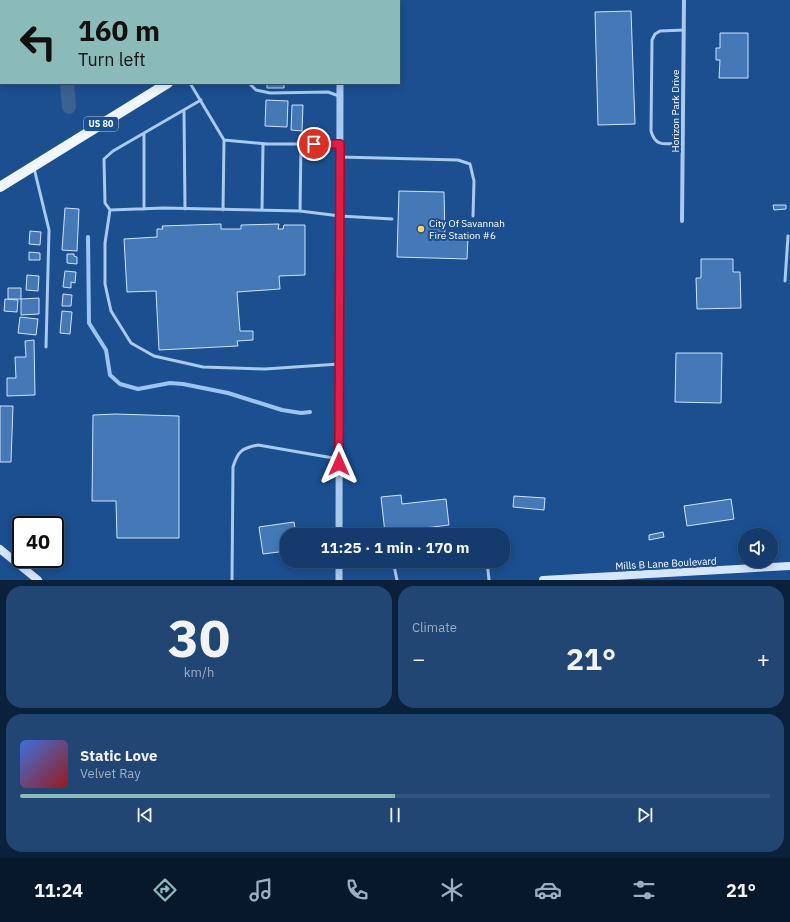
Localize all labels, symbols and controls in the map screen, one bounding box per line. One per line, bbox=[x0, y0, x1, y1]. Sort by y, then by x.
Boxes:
text: 160 m bbox=[78, 12, 160, 49]
icon: left bbox=[12, 16, 64, 68]
text: Turn left bbox=[78, 48, 146, 71]
street label: Horizon Park Drive bbox=[669, 69, 682, 152]
road number: US 80 bbox=[84, 117, 118, 131]
pin bbox=[297, 127, 331, 161]
icon: arrive bbox=[303, 133, 325, 155]
place label: City Of Savannah Fire Station #6 bbox=[429, 217, 505, 242]
marker: City Of Savannah Fire Station #6 bbox=[416, 224, 426, 234]
position arrow bbox=[318, 443, 360, 485]
speed limit sign: 40 bbox=[12, 516, 64, 568]
map controls bbox=[738, 528, 778, 568]
button: sound bbox=[738, 528, 778, 568]
text: 11:25 · 1 min · 170 m bbox=[321, 538, 469, 557]
street label: Mills B Lane Boulevard bbox=[615, 554, 717, 573]
text: 30 bbox=[168, 604, 230, 671]
text: Climate bbox=[412, 619, 457, 636]
text: 21° bbox=[566, 639, 616, 678]
text: − bbox=[412, 644, 425, 673]
text: + bbox=[757, 644, 770, 673]
text: km/h bbox=[184, 664, 214, 681]
text: Static Love bbox=[80, 746, 157, 765]
text: Velvet Ray bbox=[80, 765, 141, 782]
icon: previous bbox=[134, 804, 156, 826]
icon: pause bbox=[384, 804, 406, 826]
icon: next bbox=[634, 804, 656, 826]
icon: directions bbox=[151, 876, 179, 904]
icon: music bbox=[247, 876, 275, 904]
icon: phone bbox=[343, 876, 371, 904]
icon: climate bbox=[438, 876, 466, 904]
icon: car bbox=[534, 876, 562, 904]
icon: filters bbox=[630, 876, 658, 904]
text: 11:24 bbox=[34, 879, 83, 902]
text: 21° bbox=[726, 879, 756, 902]

